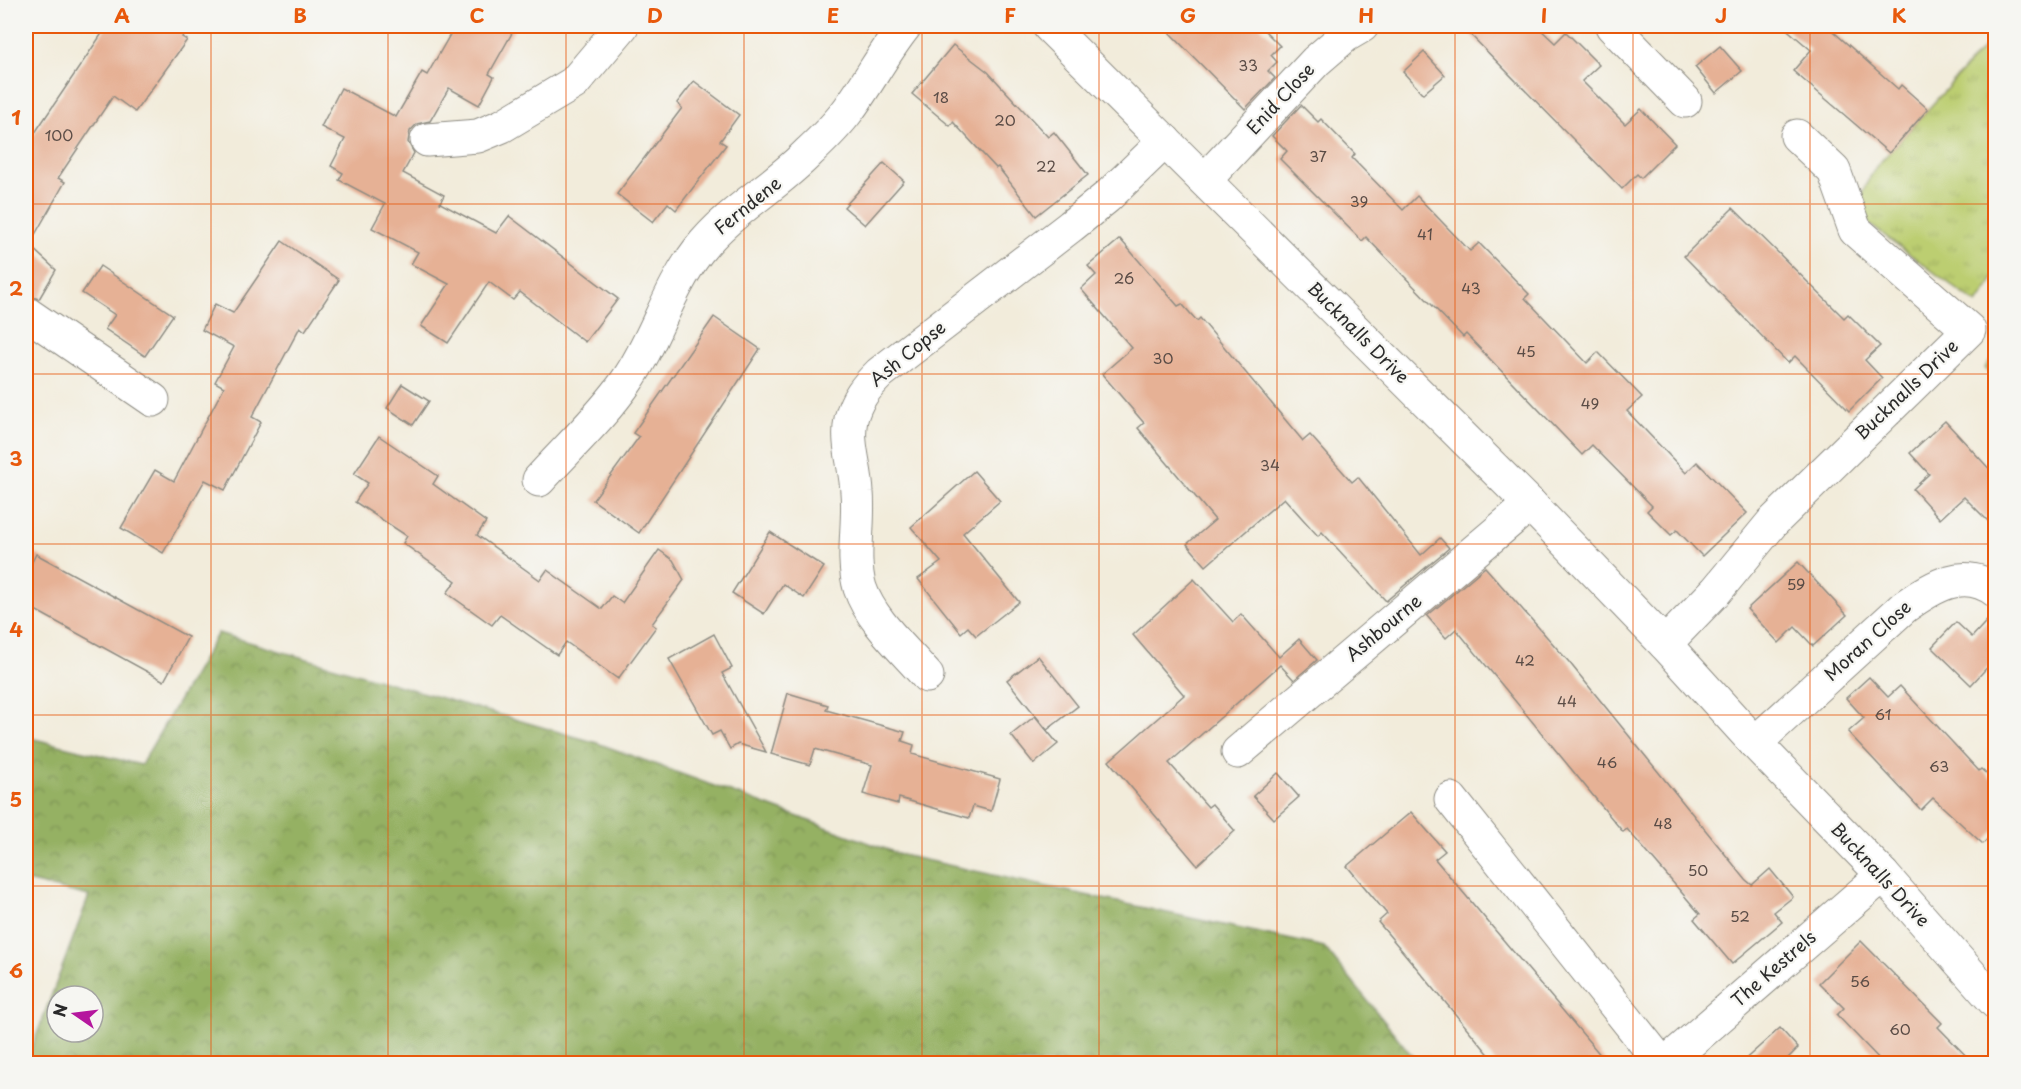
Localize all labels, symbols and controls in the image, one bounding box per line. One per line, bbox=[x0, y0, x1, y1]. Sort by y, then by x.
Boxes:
text: A bbox=[114, 0, 130, 30]
text: B bbox=[293, 0, 307, 30]
text: C bbox=[469, 0, 485, 30]
text: D bbox=[647, 0, 663, 30]
text: E bbox=[827, 0, 839, 30]
text: F bbox=[1004, 0, 1016, 30]
text: G bbox=[1180, 0, 1196, 30]
text: H bbox=[1358, 0, 1374, 30]
text: I bbox=[1541, 0, 1547, 30]
text: J bbox=[1715, 0, 1727, 30]
text: K bbox=[1892, 0, 1907, 30]
house number: 33 bbox=[1238, 53, 1258, 76]
street label: Enid Close bbox=[1240, 56, 1320, 140]
house number: 18 bbox=[933, 85, 949, 108]
text: 1 bbox=[11, 102, 21, 132]
house number: 20 bbox=[994, 108, 1016, 131]
house number: 100 bbox=[45, 123, 73, 146]
house number: 37 bbox=[1309, 144, 1327, 167]
house number: 22 bbox=[1036, 154, 1056, 177]
street label: Ferndene bbox=[708, 169, 787, 240]
house number: 39 bbox=[1350, 189, 1368, 212]
house number: 41 bbox=[1417, 222, 1433, 245]
house number: 26 bbox=[1114, 266, 1134, 289]
text: 2 bbox=[9, 273, 23, 303]
street label: Bucknalls Drive bbox=[1302, 275, 1416, 389]
house number: 43 bbox=[1461, 276, 1481, 299]
street label: Ash Copse bbox=[863, 314, 951, 392]
street label: Bucknalls Drive bbox=[1848, 332, 1964, 445]
house number: 45 bbox=[1516, 339, 1536, 362]
house number: 30 bbox=[1153, 346, 1173, 369]
house number: 49 bbox=[1581, 391, 1599, 414]
text: 3 bbox=[9, 443, 23, 473]
house number: 34 bbox=[1260, 453, 1280, 476]
house number: 59 bbox=[1787, 572, 1805, 595]
street label: Ashbourne bbox=[1339, 587, 1427, 667]
street label: Moran Close bbox=[1817, 593, 1917, 687]
text: 4 bbox=[9, 614, 23, 644]
house number: 42 bbox=[1515, 648, 1535, 671]
house number: 44 bbox=[1557, 689, 1577, 712]
house number: 61 bbox=[1875, 702, 1891, 725]
house number: 46 bbox=[1597, 750, 1617, 773]
house number: 63 bbox=[1929, 754, 1949, 777]
text: 5 bbox=[10, 784, 22, 814]
house number: 48 bbox=[1653, 811, 1673, 834]
street label: Bucknalls Drive bbox=[1825, 816, 1937, 932]
house number: 50 bbox=[1688, 858, 1708, 881]
house number: 52 bbox=[1730, 904, 1750, 927]
street label: The Kestrels bbox=[1725, 923, 1821, 1012]
text: 6 bbox=[9, 955, 23, 985]
house number: 56 bbox=[1850, 969, 1870, 992]
north arrow bbox=[45, 984, 105, 1044]
text: N bbox=[46, 1001, 73, 1019]
house number: 60 bbox=[1889, 1017, 1911, 1040]

